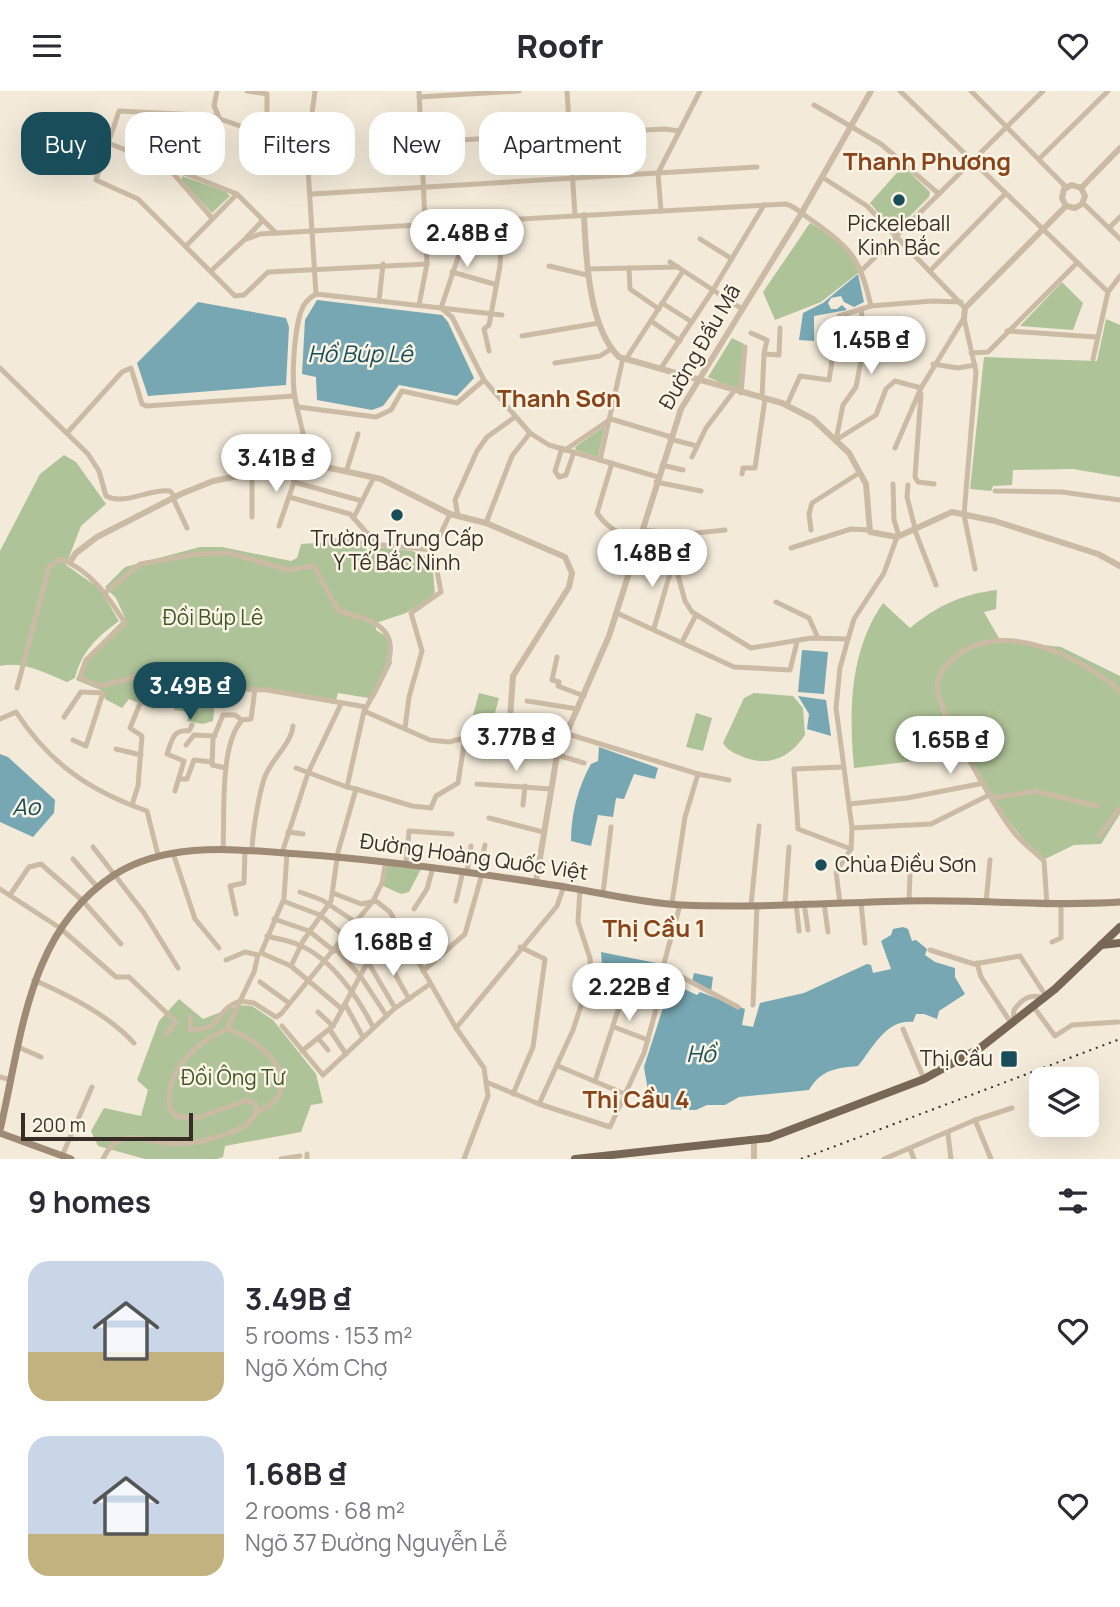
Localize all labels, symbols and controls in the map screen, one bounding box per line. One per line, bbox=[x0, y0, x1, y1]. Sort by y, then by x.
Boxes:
text: Roofr bbox=[516, 24, 604, 68]
icon: menu bbox=[28, 27, 66, 65]
icon: heart bbox=[1054, 27, 1092, 65]
chip: Buy bbox=[21, 112, 111, 175]
chip: Rent bbox=[125, 112, 225, 175]
chip: Filters bbox=[239, 112, 355, 175]
chip: New bbox=[369, 112, 465, 175]
chip: Apartment bbox=[479, 112, 646, 175]
district label: Thanh Phương bbox=[843, 144, 1011, 177]
marker: Pickeleball Kinh Bắc bbox=[891, 192, 907, 208]
pin: 2.48B ₫ bbox=[402, 209, 532, 269]
place label: Pickeleball Kinh Bắc bbox=[848, 209, 950, 261]
text: 2.48B ₫ bbox=[426, 216, 508, 248]
street label: Đường Đấu Mã bbox=[652, 279, 746, 414]
pin: 1.45B ₫ bbox=[806, 317, 936, 376]
text: 1.45B ₫ bbox=[833, 323, 909, 355]
water label: Hồ Búp Lê bbox=[307, 337, 414, 369]
district label: Thanh Sơn bbox=[497, 381, 621, 414]
pin: 3.41B ₫ bbox=[211, 435, 341, 494]
text: 3.41B ₫ bbox=[237, 441, 315, 473]
marker: Trường Trung Cấp Y Tế Bắc Ninh bbox=[389, 507, 405, 523]
place label: Trường Trung Cấp Y Tế Bắc Ninh bbox=[310, 524, 484, 576]
pin: 1.48B ₫ bbox=[587, 529, 717, 589]
text: 1.48B ₫ bbox=[613, 536, 691, 568]
park label: Đồi Búp Lê bbox=[163, 603, 263, 631]
pin: 3.49B ₫ bbox=[125, 663, 255, 722]
text: 3.49B ₫ bbox=[149, 669, 231, 701]
pin: 3.77B ₫ bbox=[451, 713, 581, 773]
pin: 1.65B ₫ bbox=[885, 717, 1015, 776]
text: 3.77B ₫ bbox=[477, 720, 555, 752]
text: 1.65B ₫ bbox=[911, 723, 989, 755]
water label: Ao bbox=[12, 790, 41, 822]
street label: Đường Hoàng Quốc Việt bbox=[358, 826, 590, 886]
place label: Chùa Điều Sơn bbox=[835, 850, 977, 878]
marker: Chùa Điều Sơn bbox=[813, 857, 829, 873]
district label: Thị Cầu 1 bbox=[603, 911, 705, 944]
pin: 1.68B ₫ bbox=[328, 919, 458, 978]
text: 1.68B ₫ bbox=[354, 925, 432, 957]
pin: 2.22B ₫ bbox=[564, 963, 694, 1023]
text: 2.22B ₫ bbox=[588, 970, 670, 1002]
water label: Hồ bbox=[686, 1037, 718, 1069]
place label: Thị Cầu bbox=[920, 1044, 993, 1072]
marker: Thị Cầu bbox=[999, 1049, 1019, 1069]
park label: Đồi Ông Tư bbox=[181, 1063, 285, 1091]
map controls bbox=[1029, 1067, 1099, 1137]
button: layers bbox=[1029, 1067, 1099, 1137]
district label: Thị Cầu 4 bbox=[582, 1082, 690, 1115]
scale bar bbox=[21, 1110, 192, 1142]
text: 200 m bbox=[32, 1112, 86, 1138]
text: 9 homes bbox=[28, 1181, 151, 1222]
icon: filters bbox=[1054, 1182, 1092, 1220]
text: 3.49B ₫ bbox=[245, 1278, 351, 1319]
icon: home bbox=[84, 1289, 168, 1373]
icon: heart bbox=[1054, 1312, 1092, 1350]
text: 5 rooms · 153 m² bbox=[245, 1319, 412, 1351]
text: Ngõ Xóm Chợ bbox=[245, 1351, 387, 1383]
text: 1.68B ₫ bbox=[245, 1453, 347, 1494]
icon: home bbox=[84, 1464, 168, 1548]
icon: heart bbox=[1054, 1487, 1092, 1525]
text: 2 rooms · 68 m² bbox=[245, 1494, 405, 1526]
text: Ngõ 37 Đường Nguyễn Lễ bbox=[245, 1526, 508, 1558]

